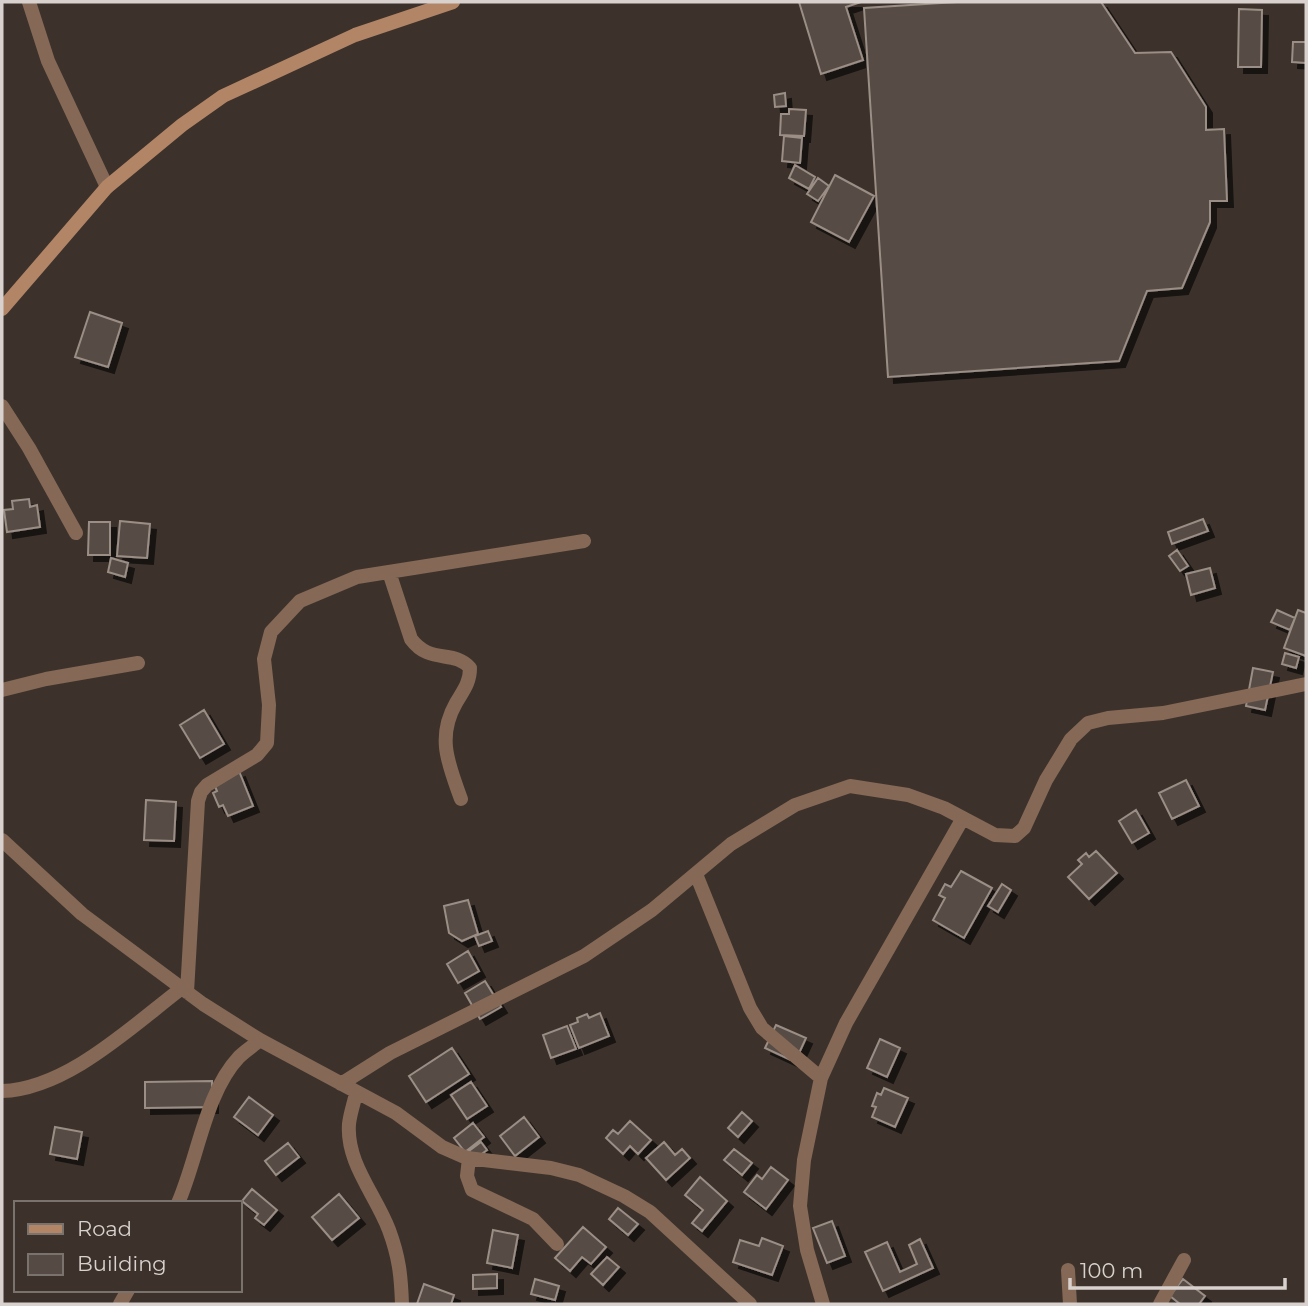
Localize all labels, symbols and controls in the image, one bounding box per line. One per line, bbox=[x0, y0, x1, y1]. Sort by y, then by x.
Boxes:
legend bbox=[14, 1201, 242, 1292]
text: Road bbox=[77, 1216, 132, 1241]
scale bar bbox=[1070, 1246, 1285, 1290]
text: Building bbox=[77, 1251, 167, 1276]
text: 100 m bbox=[1080, 1258, 1143, 1283]

